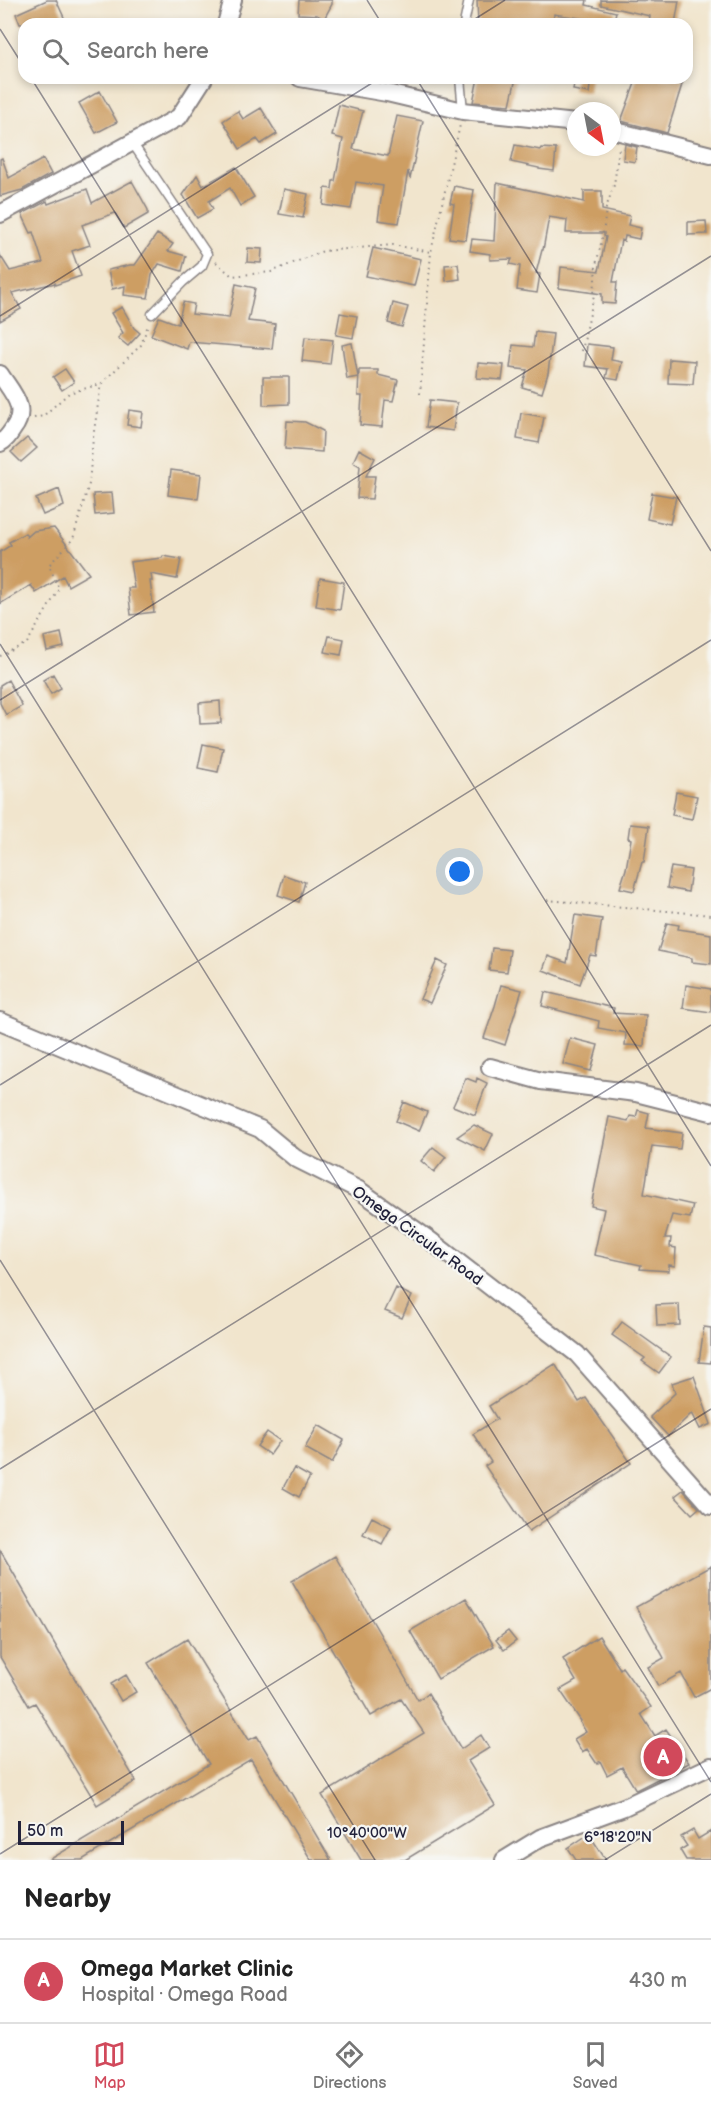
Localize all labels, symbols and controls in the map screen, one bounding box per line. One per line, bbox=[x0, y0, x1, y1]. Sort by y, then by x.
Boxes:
search box bbox=[18, 18, 693, 84]
icon: search bbox=[39, 35, 72, 68]
text: Search here bbox=[87, 38, 209, 65]
north arrow bbox=[567, 102, 621, 156]
your location bbox=[445, 857, 474, 886]
street label: Omega Circular Road bbox=[348, 1182, 486, 1290]
pin: A bbox=[644, 1734, 682, 1780]
scale bar bbox=[18, 1818, 124, 1846]
text: 50 m bbox=[27, 1822, 63, 1841]
text: 10°40'00"W bbox=[327, 1824, 407, 1843]
text: 6°18'20"N bbox=[584, 1828, 652, 1847]
text: Nearby bbox=[24, 1884, 111, 1915]
text: Omega Market Clinic bbox=[81, 1956, 293, 1983]
text: A bbox=[37, 1969, 50, 1993]
text: 430 m bbox=[629, 1969, 687, 1993]
text: Hospital · Omega Road bbox=[81, 1983, 288, 2007]
tab: Map bbox=[93, 2038, 126, 2093]
tab: Directions bbox=[313, 2038, 386, 2093]
tab: Saved bbox=[573, 2038, 618, 2093]

